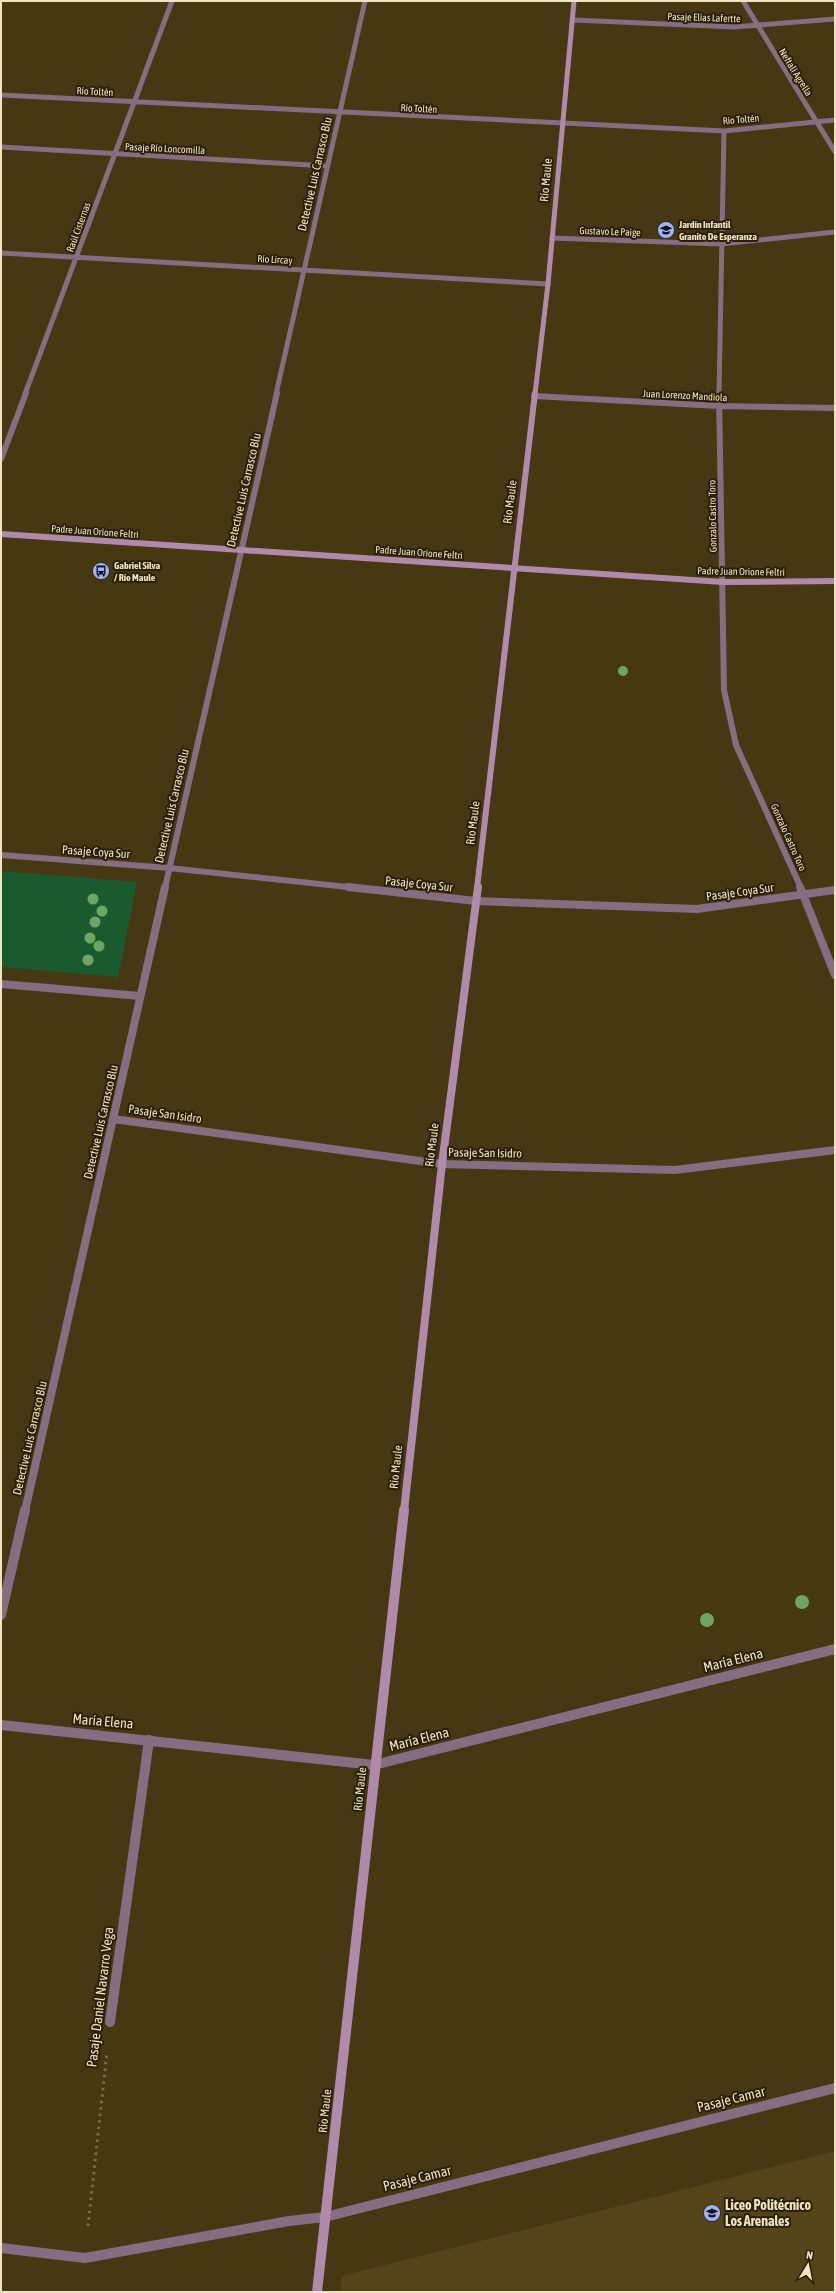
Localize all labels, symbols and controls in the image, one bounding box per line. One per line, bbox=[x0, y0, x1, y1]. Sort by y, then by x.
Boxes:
street label: Pasaje Elías Lafertte bbox=[667, 11, 741, 24]
street label: Neftalí Agrella bbox=[777, 47, 815, 98]
street label: Río Toltén bbox=[76, 85, 114, 98]
street label: Río Toltén bbox=[400, 102, 438, 115]
street label: Río Toltén bbox=[722, 112, 760, 127]
street label: Detective Luis Carrasco Blu bbox=[295, 115, 335, 232]
street label: Pasaje Río Loncomilla bbox=[125, 141, 206, 156]
street label: Río Maule bbox=[537, 157, 555, 203]
street label: Raúl Cisternas bbox=[64, 200, 93, 254]
place label: Jardín Infantil Granito De Esperanza bbox=[678, 219, 757, 242]
school or university icon: Jardín Infantil Granito De Esperanza bbox=[656, 220, 676, 240]
street label: Gustavo Le Paige bbox=[579, 225, 641, 238]
street label: Río Lircay bbox=[257, 253, 293, 266]
street label: Juan Lorenzo Mandiola bbox=[642, 388, 728, 403]
street label: Detective Luis Carrasco Blu bbox=[224, 431, 264, 548]
street label: Río Maule bbox=[500, 479, 520, 525]
street label: Gonzalo Castro Toro bbox=[706, 479, 719, 552]
street label: Padre Juan Orione Feltri bbox=[51, 523, 139, 540]
street label: Padre Juan Orione Feltri bbox=[375, 544, 463, 561]
place label: Gabriel Silva / Río Maule bbox=[114, 560, 161, 583]
bus stop icon: Gabriel Silva / Río Maule bbox=[91, 561, 111, 581]
street label: Padre Juan Orione Feltri bbox=[697, 565, 785, 578]
street label: Detective Luis Carrasco Blu bbox=[152, 747, 192, 864]
street label: Río Maule bbox=[463, 800, 483, 846]
street label: Gonzalo Castro Toro bbox=[769, 802, 808, 873]
street label: Pasaje Coya Sur bbox=[61, 843, 131, 861]
street label: Pasaje Coya Sur bbox=[384, 873, 454, 895]
street label: Pasaje Coya Sur bbox=[705, 880, 775, 904]
street label: Detective Luis Carrasco Blu bbox=[81, 1063, 121, 1180]
street label: Pasaje San Isidro bbox=[127, 1102, 203, 1126]
street label: Río Maule bbox=[422, 1122, 442, 1168]
street label: Pasaje San Isidro bbox=[448, 1145, 522, 1161]
street label: Detective Luis Carrasco Blu bbox=[10, 1379, 50, 1496]
street label: Río Maule bbox=[387, 1444, 405, 1490]
street label: María Elena bbox=[702, 1645, 764, 1675]
street label: María Elena bbox=[72, 1710, 134, 1732]
street label: María Elena bbox=[388, 1724, 450, 1754]
street label: Río Maule bbox=[351, 1766, 369, 1812]
street label: Pasaje Daniel Navarro Vega bbox=[83, 1926, 117, 2068]
street label: Pasaje Camar bbox=[695, 2083, 768, 2115]
street label: Río Maule bbox=[316, 2088, 334, 2134]
street label: Pasaje Camar bbox=[381, 2162, 454, 2194]
place label: Liceo Politécnico Los Arenales bbox=[725, 2197, 811, 2229]
school or university icon: Liceo Politécnico Los Arenales bbox=[702, 2203, 722, 2223]
north arrow bbox=[788, 2245, 828, 2285]
text: N bbox=[805, 2249, 814, 2262]

